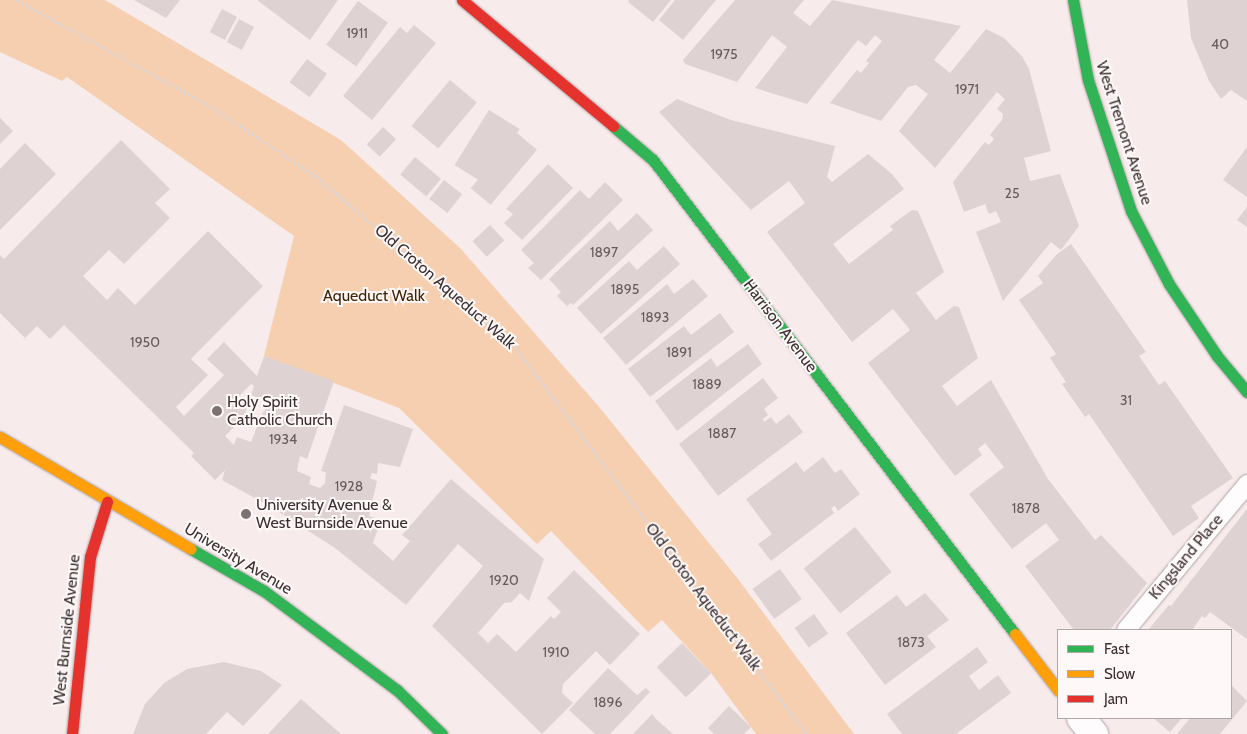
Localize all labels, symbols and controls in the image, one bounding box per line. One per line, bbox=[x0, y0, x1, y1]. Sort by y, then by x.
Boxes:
house number: 1911 bbox=[346, 25, 368, 41]
house number: 40 bbox=[1211, 36, 1229, 52]
house number: 1975 bbox=[710, 46, 738, 62]
street label: West Tremont Avenue bbox=[1092, 59, 1156, 207]
house number: 1971 bbox=[955, 81, 979, 97]
house number: 25 bbox=[1005, 185, 1019, 201]
street label: Old Croton Aqueduct Walk bbox=[371, 221, 519, 353]
house number: 1897 bbox=[590, 244, 618, 260]
street label: Harrison Avenue bbox=[739, 276, 821, 376]
house number: 1895 bbox=[611, 281, 639, 297]
park label: Aqueduct Walk bbox=[323, 286, 425, 306]
house number: 1893 bbox=[641, 309, 669, 325]
house number: 1950 bbox=[130, 334, 160, 350]
house number: 1891 bbox=[666, 344, 692, 360]
house number: 1889 bbox=[692, 376, 722, 392]
place label: Holy Spirit Catholic Church bbox=[227, 392, 333, 430]
house number: 31 bbox=[1120, 392, 1132, 408]
marker: Holy Spirit Catholic Church bbox=[211, 405, 223, 417]
house number: 1887 bbox=[708, 425, 736, 441]
house number: 1934 bbox=[269, 431, 297, 447]
house number: 1928 bbox=[335, 478, 363, 494]
place label: University Avenue & West Burnside Avenue bbox=[256, 495, 408, 533]
house number: 1878 bbox=[1012, 500, 1040, 516]
marker: University Avenue & West Burnside Avenue bbox=[240, 508, 252, 520]
street label: Kingsland Place bbox=[1145, 511, 1227, 603]
street label: University Avenue bbox=[181, 519, 295, 599]
street label: Old Croton Aqueduct Walk bbox=[641, 519, 765, 675]
street label: West Burnside Avenue bbox=[50, 554, 84, 706]
house number: 1920 bbox=[489, 572, 519, 588]
legend bbox=[1057, 629, 1232, 719]
house number: 1873 bbox=[897, 634, 925, 650]
text: Fast bbox=[1104, 640, 1129, 658]
house number: 1910 bbox=[543, 644, 569, 660]
text: Slow bbox=[1104, 665, 1135, 683]
text: Jam bbox=[1104, 690, 1128, 708]
house number: 1896 bbox=[594, 694, 622, 710]

